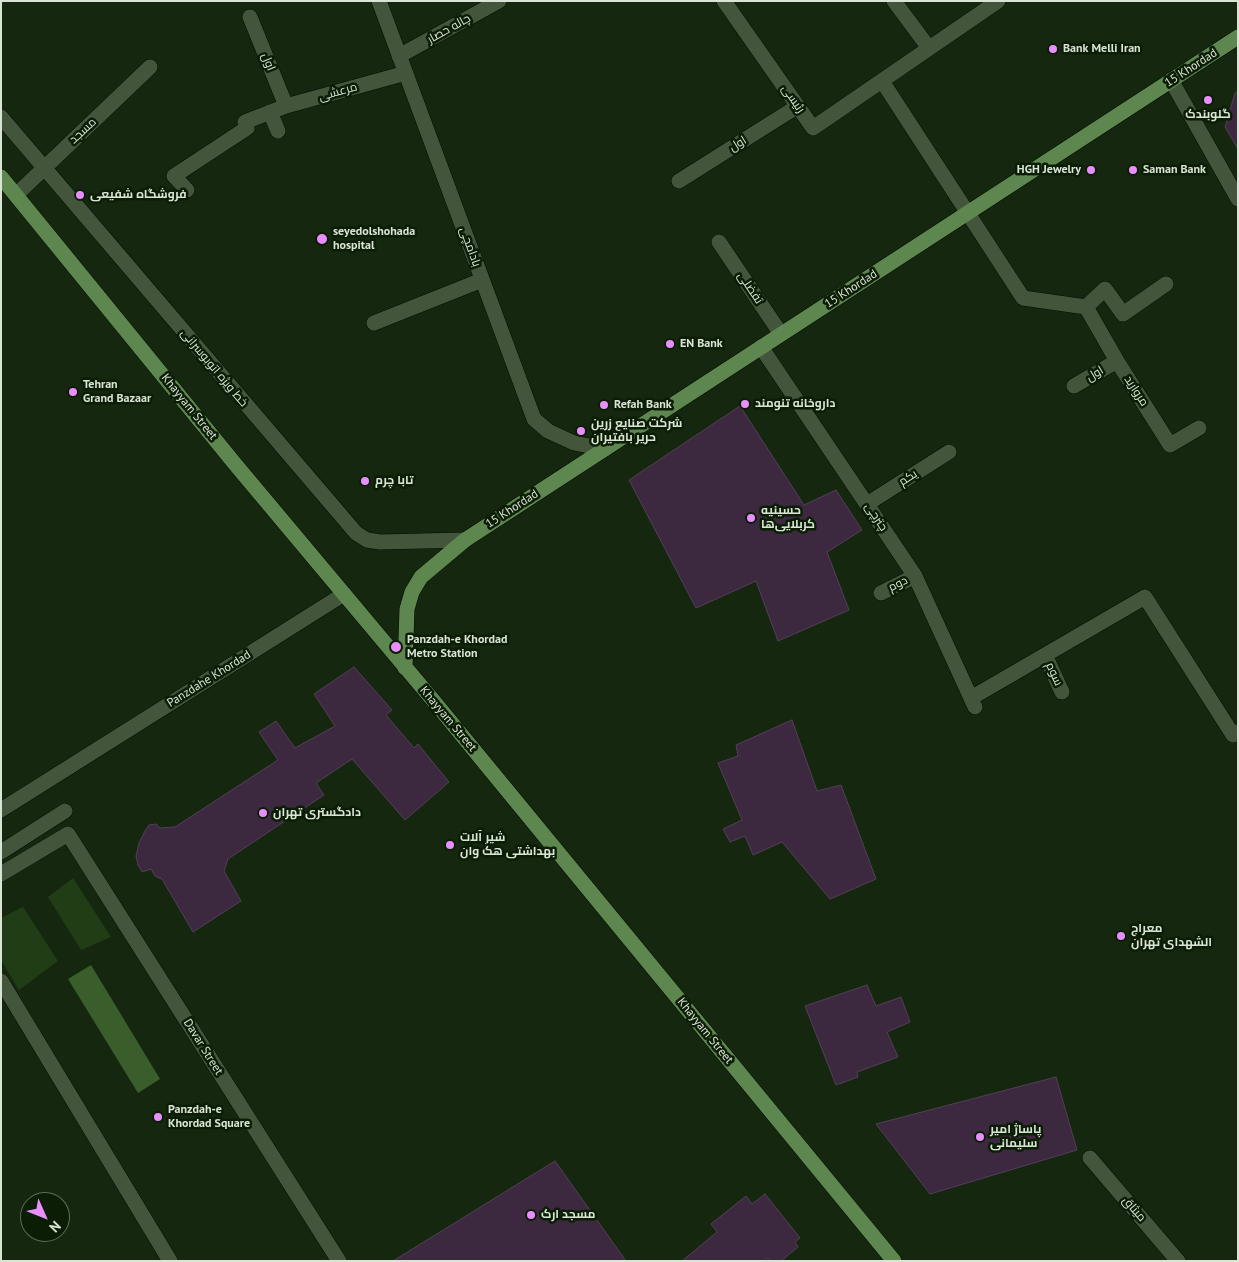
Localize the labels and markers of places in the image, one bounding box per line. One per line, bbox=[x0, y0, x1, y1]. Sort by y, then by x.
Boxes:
place label: Bank Melli Iran bbox=[1063, 42, 1141, 56]
marker: Bank Melli Iran bbox=[1047, 43, 1059, 55]
marker: گلوبندک bbox=[1202, 94, 1214, 106]
place label: گلوبندک bbox=[1185, 108, 1231, 122]
place label: HGH Jewelry bbox=[1017, 163, 1081, 177]
place label: Saman Bank bbox=[1143, 163, 1206, 177]
marker: HGH Jewelry bbox=[1085, 164, 1097, 176]
marker: Saman Bank bbox=[1127, 164, 1139, 176]
place label: فروشگاه شفيعی bbox=[90, 188, 187, 202]
marker: فروشگاه شفيعی bbox=[74, 189, 86, 201]
place label: seyedolshohada hospital bbox=[333, 225, 415, 253]
marker: seyedolshohada hospital bbox=[315, 232, 329, 246]
place label: EN Bank bbox=[680, 337, 723, 351]
marker: EN Bank bbox=[664, 338, 676, 350]
place label: Tehran Grand Bazaar bbox=[83, 378, 151, 406]
marker: Tehran Grand Bazaar bbox=[67, 386, 79, 398]
place label: داروخانه تنومند bbox=[755, 397, 835, 411]
place label: Refah Bank bbox=[614, 398, 672, 412]
marker: داروخانه تنومند bbox=[739, 398, 751, 410]
marker: Refah Bank bbox=[598, 399, 610, 411]
place label: شرکت صنایع زرین حریر بافتیران bbox=[591, 417, 682, 445]
marker: شرکت صنایع زرین حریر بافتیران bbox=[575, 425, 587, 437]
place label: تابا چرم bbox=[375, 474, 413, 488]
marker: تابا چرم bbox=[359, 475, 371, 487]
place label: حسینیه کربلایی‌ها bbox=[761, 504, 815, 532]
marker: حسینیه کربلایی‌ها bbox=[745, 512, 757, 524]
place label: Panzdah-e Khordad Metro Station bbox=[407, 633, 507, 661]
marker: Panzdah-e Khordad Metro Station bbox=[389, 640, 403, 654]
place label: دادگستری تهران bbox=[273, 806, 361, 820]
marker: دادگستری تهران bbox=[257, 807, 269, 819]
place label: شیر آلات بهداشتی هک وان bbox=[460, 831, 555, 859]
marker: شیر آلات بهداشتی هک وان bbox=[444, 839, 456, 851]
place label: معراج الشهدای تهران bbox=[1131, 922, 1212, 950]
marker: معراج الشهدای تهران bbox=[1115, 930, 1127, 942]
place label: Panzdah-e Khordad Square bbox=[168, 1103, 250, 1131]
marker: Panzdah-e Khordad Square bbox=[152, 1111, 164, 1123]
place label: پاساژ امیر سلیمانی bbox=[990, 1123, 1041, 1151]
marker: پاساژ امیر سلیمانی bbox=[974, 1131, 986, 1143]
place label: مسجد ارک bbox=[541, 1208, 595, 1222]
marker: مسجد ارک bbox=[525, 1209, 537, 1221]

